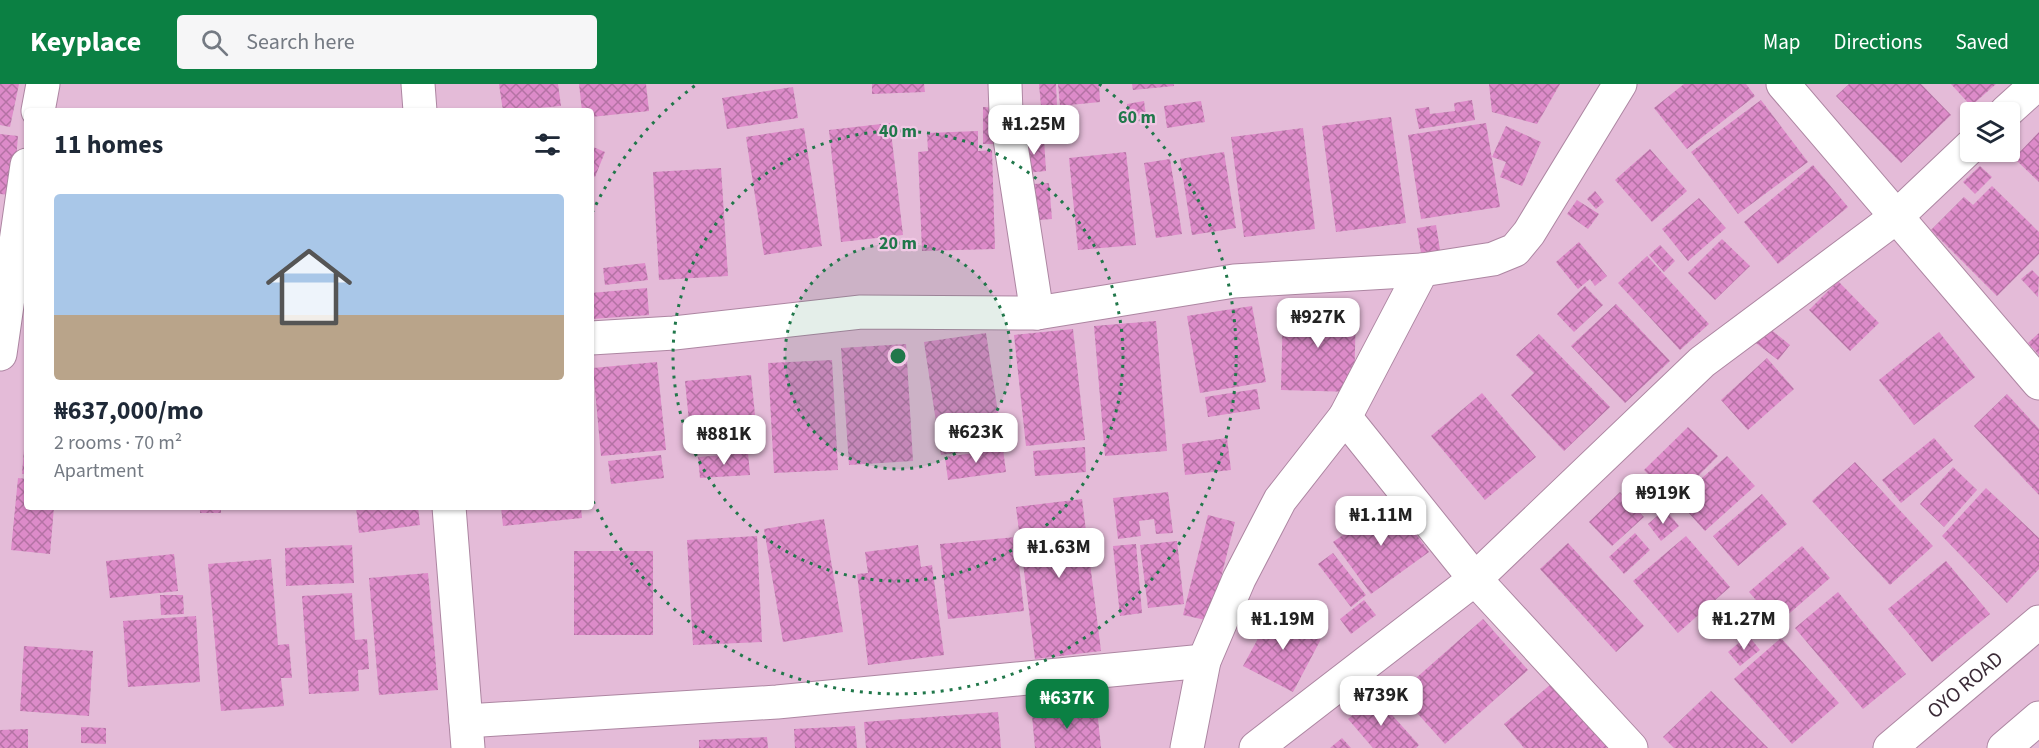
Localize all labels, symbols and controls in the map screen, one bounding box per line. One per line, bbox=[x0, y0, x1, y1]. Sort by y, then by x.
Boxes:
search box bbox=[177, 15, 597, 69]
text: Keyplace bbox=[30, 22, 141, 62]
icon: search bbox=[198, 26, 231, 59]
text: Search here bbox=[246, 26, 355, 58]
text: Map bbox=[1763, 27, 1801, 57]
text: Directions bbox=[1834, 27, 1922, 57]
text: Saved bbox=[1955, 27, 2009, 57]
map controls bbox=[1960, 102, 2020, 162]
button: layers bbox=[1960, 102, 2020, 162]
pin: ₦1.25M bbox=[985, 105, 1083, 156]
text: 60 m bbox=[1118, 105, 1156, 130]
text: ₦1.25M bbox=[1002, 110, 1066, 138]
text: 40 m bbox=[879, 119, 917, 144]
text: 11 homes bbox=[54, 126, 163, 163]
icon: filters bbox=[531, 128, 564, 161]
text: 20 m bbox=[879, 231, 917, 256]
icon: home bbox=[255, 233, 363, 341]
pin: ₦927K bbox=[1276, 298, 1360, 349]
text: ₦927K bbox=[1291, 303, 1345, 331]
centre of rings bbox=[888, 346, 908, 366]
text: ₦637,000/mo bbox=[54, 392, 203, 429]
pin: ₦623K bbox=[934, 413, 1018, 464]
pin: ₦881K bbox=[682, 415, 766, 466]
text: ₦623K bbox=[949, 418, 1003, 446]
text: ₦881K bbox=[697, 420, 751, 448]
text: 2 rooms · 70 m² bbox=[54, 429, 182, 457]
text: Apartment bbox=[54, 457, 144, 485]
pin: ₦919K bbox=[1621, 474, 1705, 525]
text: ₦919K bbox=[1636, 479, 1690, 507]
pin: ₦1.11M bbox=[1332, 496, 1430, 547]
text: ₦1.11M bbox=[1349, 501, 1413, 529]
pin: ₦1.63M bbox=[1010, 528, 1108, 579]
text: ₦1.63M bbox=[1027, 533, 1091, 561]
pin: ₦1.19M bbox=[1234, 600, 1332, 651]
pin: ₦1.27M bbox=[1695, 600, 1793, 651]
text: ₦1.19M bbox=[1251, 605, 1315, 633]
text: ₦1.27M bbox=[1712, 605, 1776, 633]
street label: OYO ROAD bbox=[1920, 644, 2009, 726]
pin: ₦739K bbox=[1339, 676, 1423, 727]
pin: ₦637K bbox=[1025, 679, 1109, 730]
text: ₦739K bbox=[1354, 681, 1408, 709]
text: ₦637K bbox=[1040, 684, 1094, 712]

